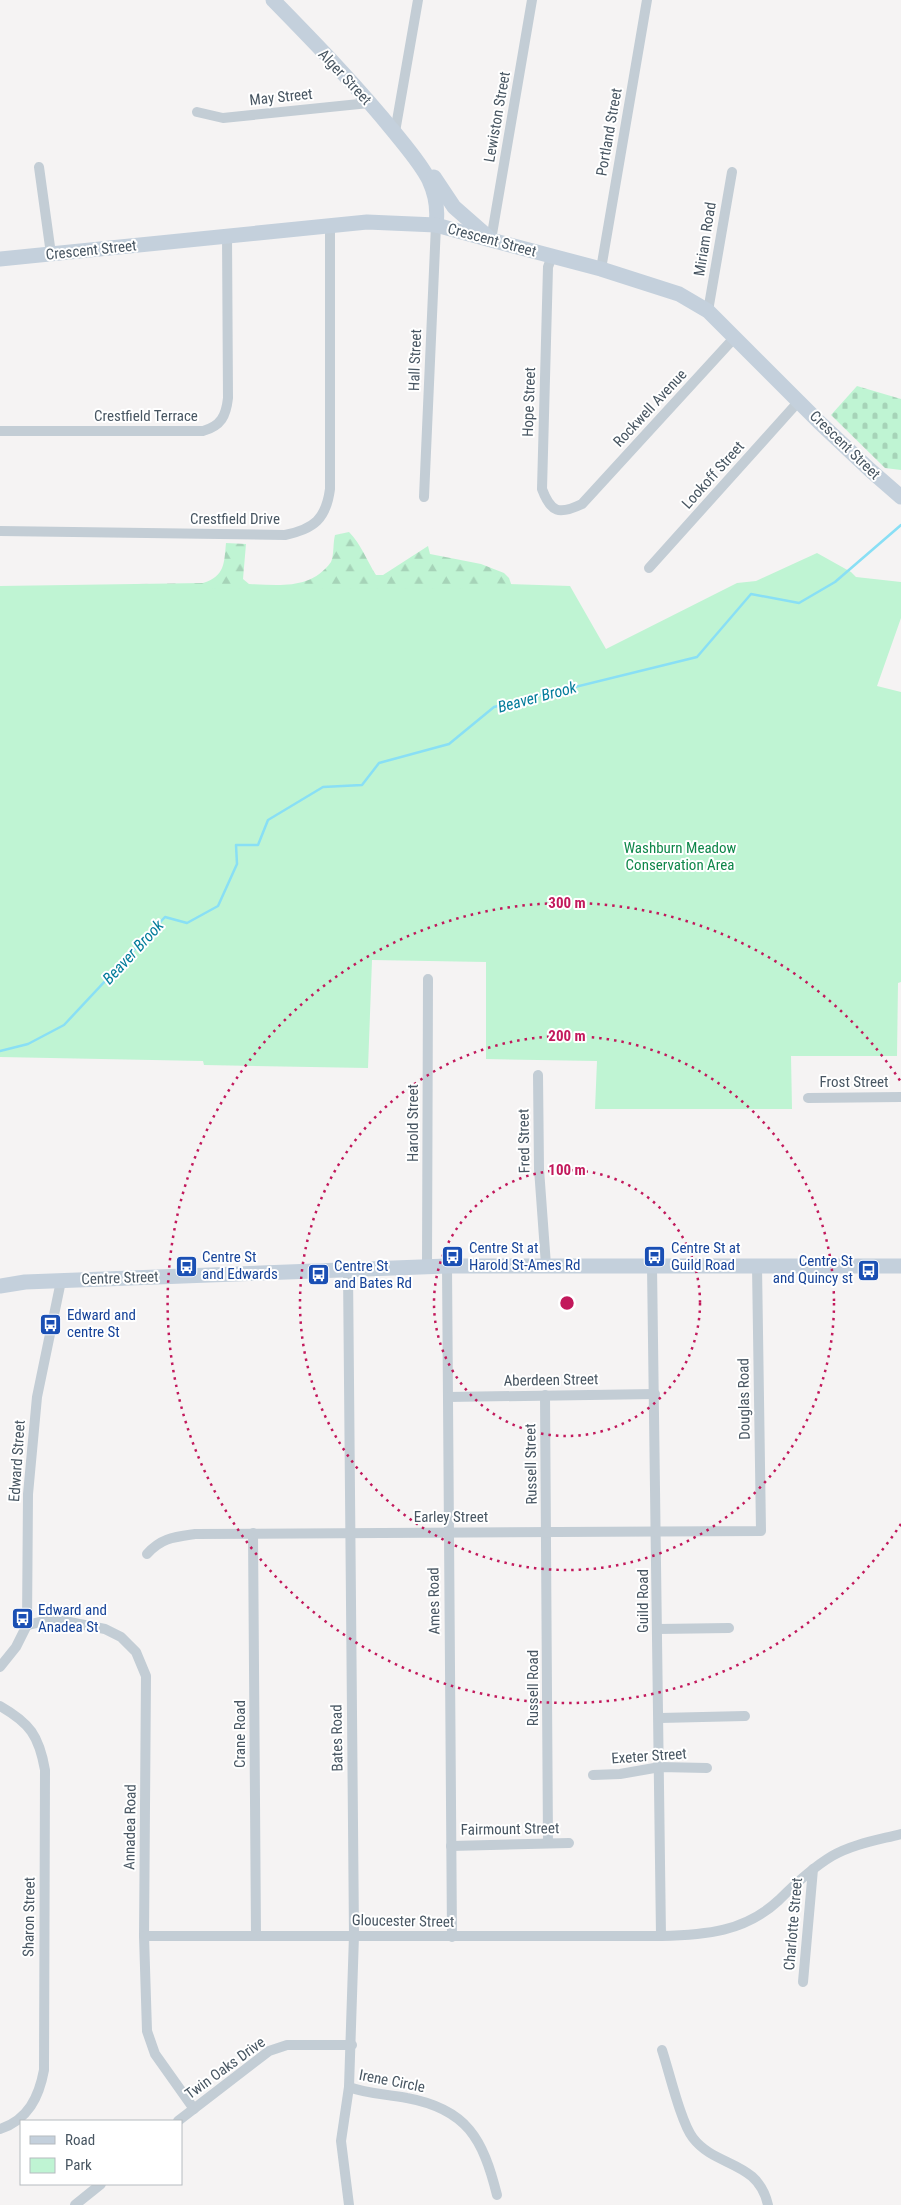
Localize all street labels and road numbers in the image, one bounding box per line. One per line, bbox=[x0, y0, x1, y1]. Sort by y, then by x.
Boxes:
street label: Alger Street bbox=[315, 45, 375, 109]
street label: Lewiston Street bbox=[480, 70, 514, 164]
street label: May Street bbox=[249, 85, 313, 109]
street label: Portland Street bbox=[592, 87, 626, 177]
street label: Miriam Road bbox=[690, 201, 720, 277]
street label: Crescent Street bbox=[446, 220, 538, 260]
street label: Crescent Street bbox=[45, 236, 137, 264]
street label: Hall Street bbox=[405, 329, 425, 391]
street label: Rockwell Avenue bbox=[609, 365, 691, 451]
street label: Hope Street bbox=[519, 367, 539, 437]
street label: Crestfield Terrace bbox=[94, 407, 198, 425]
street label: Crescent Street bbox=[806, 407, 884, 483]
street label: Lookoff Street bbox=[678, 438, 748, 512]
street label: Crestfield Drive bbox=[190, 510, 280, 528]
street label: Frost Street bbox=[820, 1073, 888, 1091]
street label: Harold Street bbox=[404, 1084, 422, 1162]
street label: Fred Street bbox=[514, 1109, 534, 1173]
street label: Centre Street bbox=[81, 1268, 159, 1288]
street label: Douglas Road bbox=[734, 1358, 754, 1440]
street label: Aberdeen Street bbox=[503, 1370, 599, 1390]
street label: Edward Street bbox=[5, 1419, 29, 1503]
street label: Russell Street bbox=[521, 1423, 541, 1505]
street label: Earley Street bbox=[414, 1508, 488, 1526]
street label: Ames Road bbox=[424, 1567, 444, 1635]
street label: Guild Road bbox=[634, 1569, 652, 1633]
street label: Russell Road bbox=[524, 1650, 542, 1726]
street label: Crane Road bbox=[231, 1700, 249, 1768]
street label: Bates Road bbox=[327, 1704, 347, 1772]
street label: Exeter Street bbox=[611, 1744, 687, 1768]
street label: Annadea Road bbox=[120, 1784, 140, 1870]
street label: Fairmount Street bbox=[461, 1819, 559, 1839]
street label: Sharon Street bbox=[19, 1877, 39, 1957]
street label: Charlotte Street bbox=[780, 1877, 806, 1971]
street label: Gloucester Street bbox=[352, 1911, 454, 1931]
street label: Twin Oaks Drive bbox=[181, 2033, 269, 2103]
street label: Irene Circle bbox=[358, 2066, 426, 2096]

